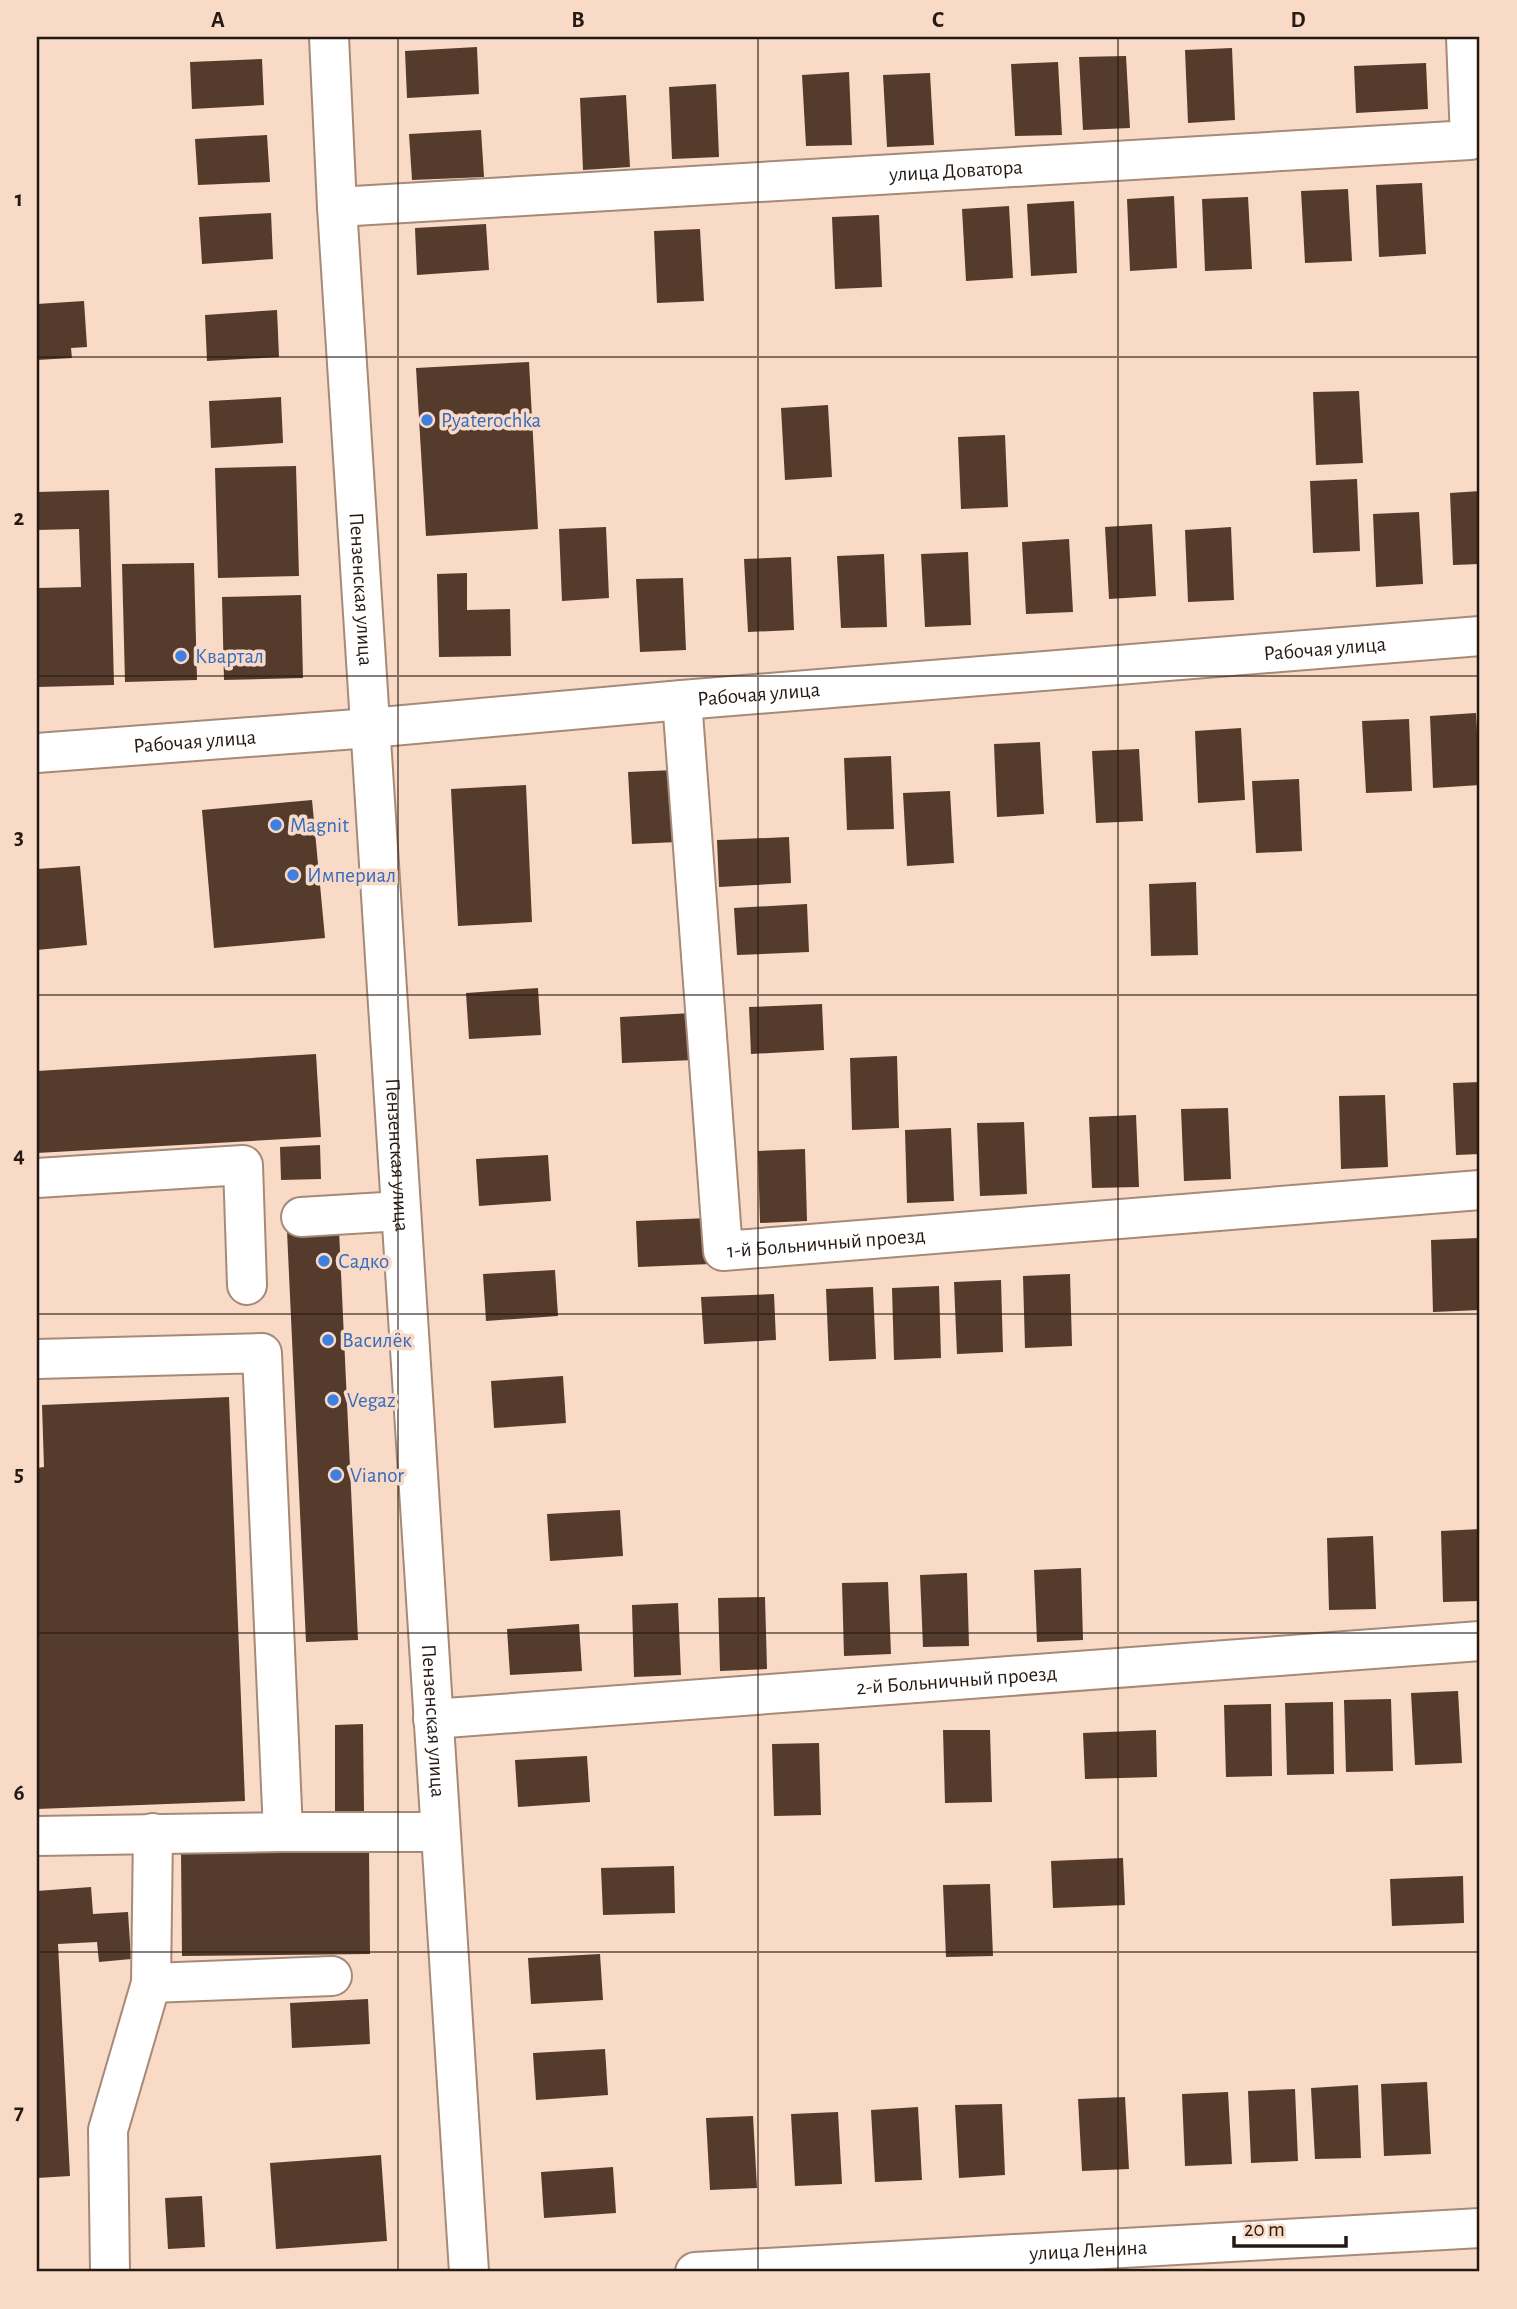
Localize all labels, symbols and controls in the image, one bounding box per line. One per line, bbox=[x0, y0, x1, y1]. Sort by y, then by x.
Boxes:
text: A bbox=[211, 9, 225, 32]
text: B bbox=[571, 9, 585, 32]
text: C bbox=[932, 9, 944, 32]
text: D bbox=[1290, 9, 1306, 32]
street label: улица Доватора bbox=[887, 156, 1024, 185]
text: 1 bbox=[15, 188, 23, 211]
place label: Pyaterochka bbox=[441, 410, 542, 431]
marker: Pyaterochka bbox=[419, 412, 435, 428]
text: 2 bbox=[14, 507, 25, 530]
street label: Пензенская улица bbox=[346, 512, 376, 667]
street label: Рабочая улица bbox=[1263, 634, 1387, 664]
place label: Квартал bbox=[195, 646, 264, 667]
marker: Квартал bbox=[173, 648, 189, 664]
street label: Рабочая улица bbox=[696, 679, 821, 710]
street label: Рабочая улица bbox=[132, 727, 257, 757]
place label: Magnit bbox=[290, 815, 349, 836]
marker: Magnit bbox=[268, 817, 284, 833]
text: 3 bbox=[14, 826, 24, 849]
place label: Империал bbox=[307, 865, 396, 886]
marker: Империал bbox=[285, 867, 301, 883]
street label: Пензенская улица bbox=[382, 1077, 413, 1233]
text: 4 bbox=[13, 1144, 25, 1167]
street label: 1-й Больничный проезд bbox=[726, 1225, 926, 1262]
place label: Садко bbox=[338, 1251, 389, 1272]
marker: Садко bbox=[316, 1253, 332, 1269]
place label: Василёк bbox=[342, 1330, 412, 1351]
marker: Василёк bbox=[320, 1332, 336, 1348]
place label: Vegaz bbox=[347, 1390, 396, 1411]
marker: Vegaz bbox=[325, 1392, 341, 1408]
text: 5 bbox=[14, 1463, 24, 1486]
place label: Vianor bbox=[350, 1465, 404, 1486]
marker: Vianor bbox=[328, 1467, 344, 1483]
street label: Пензенская улица bbox=[418, 1643, 449, 1799]
street label: 2-й Больничный проезд bbox=[855, 1663, 1058, 1698]
text: 6 bbox=[13, 1782, 25, 1805]
text: 7 bbox=[14, 2101, 24, 2124]
scale bar bbox=[1234, 2204, 1346, 2248]
text: 20 m bbox=[1244, 2219, 1285, 2240]
street label: улица Ленина bbox=[1028, 2237, 1148, 2264]

